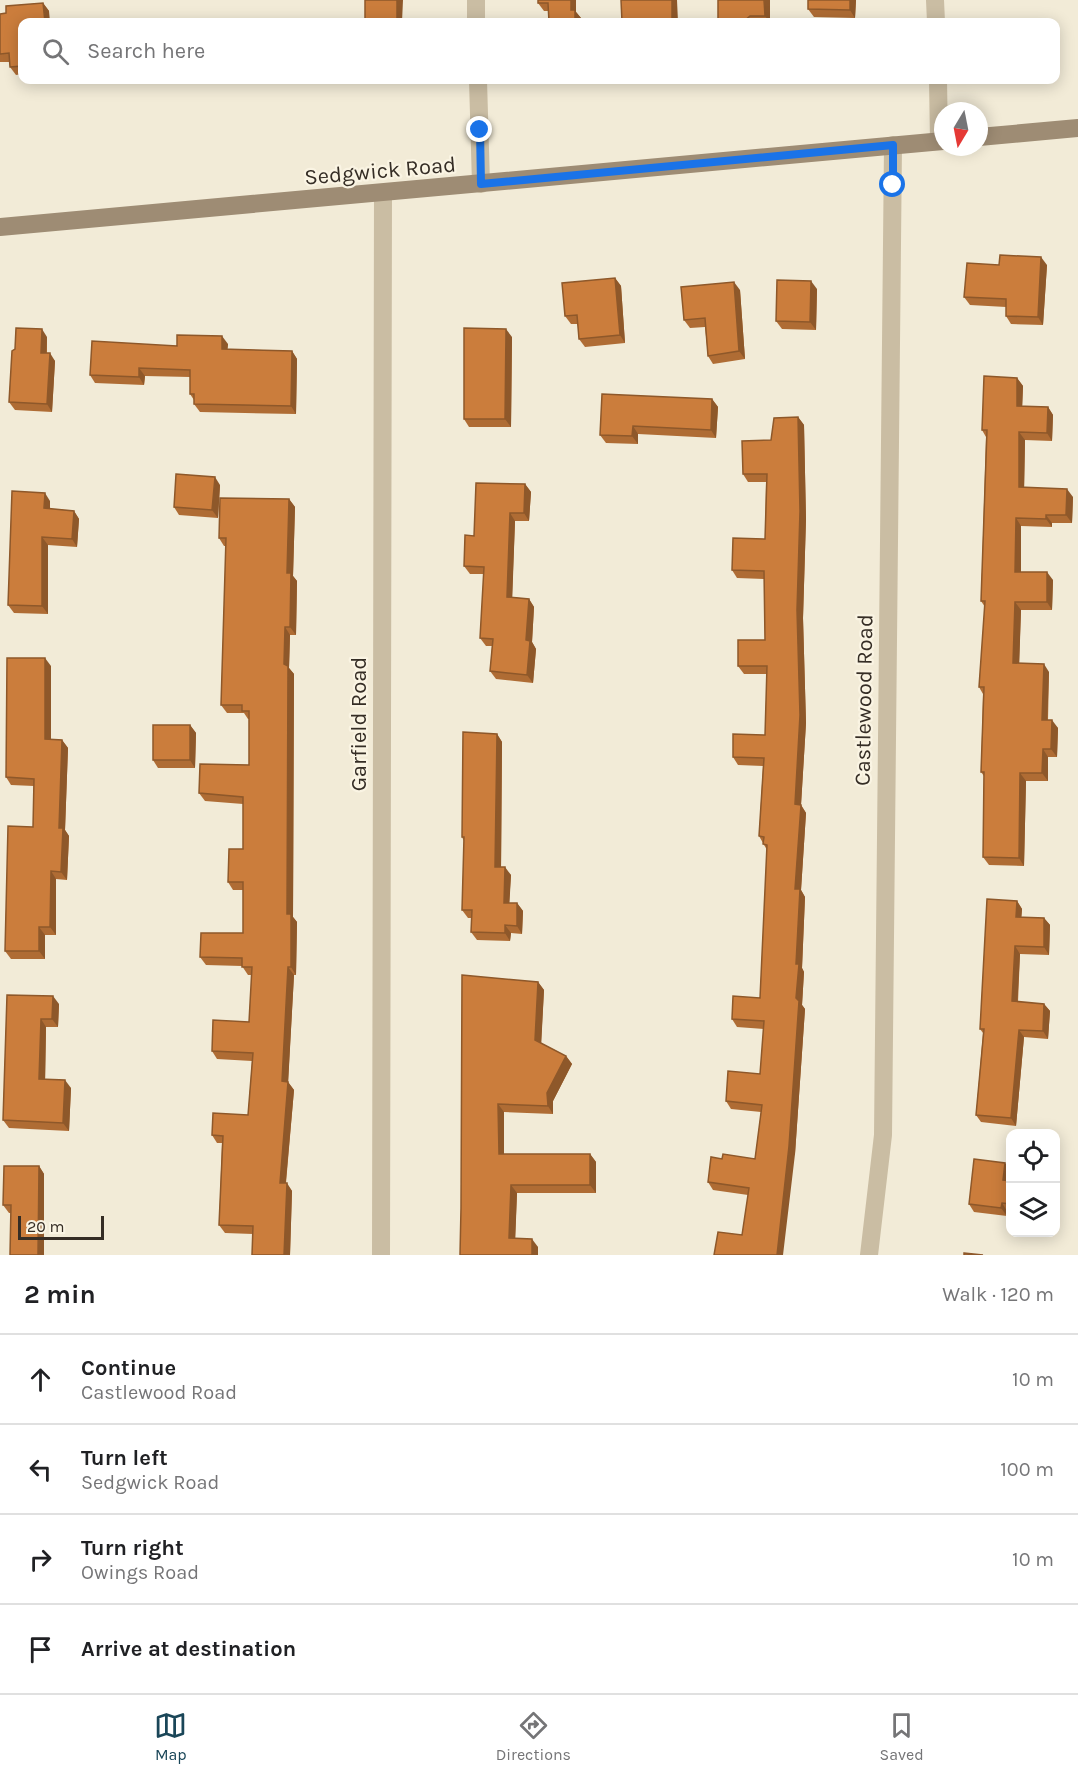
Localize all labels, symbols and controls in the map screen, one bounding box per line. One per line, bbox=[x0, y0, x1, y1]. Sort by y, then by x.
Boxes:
search box bbox=[18, 18, 1060, 84]
icon: search bbox=[39, 35, 72, 68]
text: Search here bbox=[87, 38, 205, 64]
north arrow bbox=[934, 102, 988, 156]
route end bbox=[466, 116, 492, 142]
street label: Sedgwick Road bbox=[303, 151, 457, 191]
route start bbox=[879, 171, 905, 197]
street label: Castlewood Road bbox=[850, 614, 878, 786]
street label: Garfield Road bbox=[346, 657, 372, 791]
map controls bbox=[1006, 1129, 1060, 1237]
button: locate bbox=[1006, 1129, 1060, 1183]
button: layers bbox=[1006, 1183, 1060, 1237]
scale bar bbox=[18, 1213, 104, 1240]
text: 20 m bbox=[27, 1217, 65, 1236]
text: 2 min bbox=[24, 1279, 96, 1310]
text: Walk · 120 m bbox=[942, 1283, 1054, 1306]
text: Continue bbox=[81, 1355, 176, 1381]
icon: ahead bbox=[24, 1363, 57, 1396]
text: 10 m bbox=[1012, 1368, 1054, 1391]
text: Castlewood Road bbox=[81, 1381, 237, 1404]
text: Turn left bbox=[81, 1445, 168, 1471]
icon: left bbox=[24, 1453, 57, 1486]
text: 100 m bbox=[1000, 1458, 1054, 1481]
text: Sedgwick Road bbox=[81, 1471, 219, 1494]
text: Turn right bbox=[81, 1535, 184, 1561]
icon: right bbox=[24, 1543, 57, 1576]
text: 10 m bbox=[1012, 1548, 1054, 1571]
text: Owings Road bbox=[81, 1561, 199, 1584]
icon: arrive bbox=[24, 1633, 57, 1666]
text: Arrive at destination bbox=[81, 1636, 296, 1662]
tab: Map bbox=[154, 1709, 187, 1764]
tab: Directions bbox=[496, 1709, 571, 1764]
tab: Saved bbox=[880, 1709, 924, 1764]

